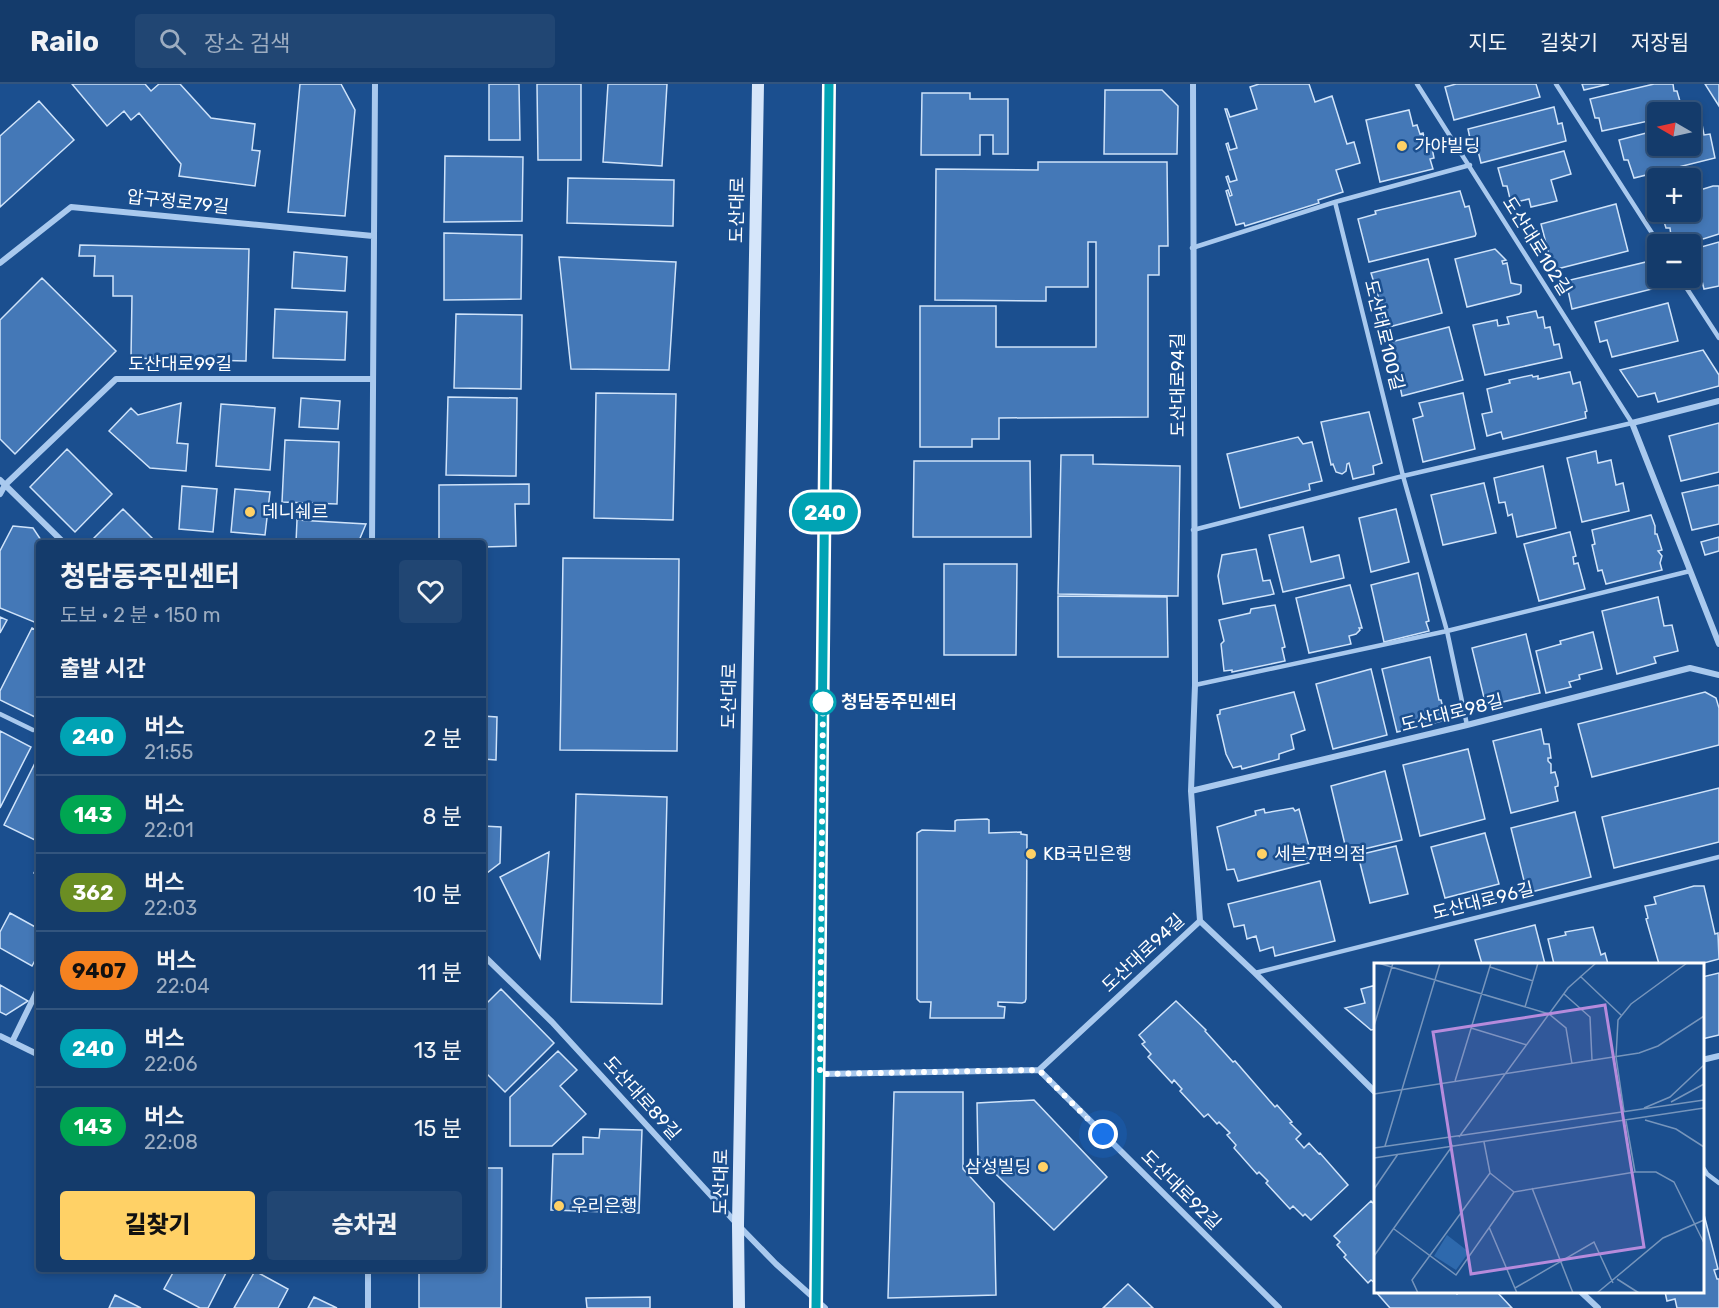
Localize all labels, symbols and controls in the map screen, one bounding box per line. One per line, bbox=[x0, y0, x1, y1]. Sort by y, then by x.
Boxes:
search box bbox=[135, 14, 555, 68]
text: Railo bbox=[30, 25, 99, 58]
icon: search bbox=[156, 25, 189, 58]
text: 장소 검색 bbox=[204, 30, 290, 57]
text: 지도 bbox=[1468, 30, 1507, 55]
text: 길찾기 bbox=[1540, 30, 1598, 55]
text: 저장됨 bbox=[1631, 30, 1689, 55]
north arrow bbox=[1647, 102, 1701, 156]
map controls bbox=[1647, 102, 1701, 288]
place label: 가야빌딩 bbox=[1414, 135, 1480, 157]
marker: 가야빌딩 bbox=[1395, 139, 1409, 153]
button: + bbox=[1647, 168, 1701, 222]
street label: 도산대로 bbox=[725, 177, 749, 243]
street label: 압구정로79길 bbox=[126, 186, 230, 218]
street label: 도산대로102길 bbox=[1498, 192, 1576, 300]
button: − bbox=[1647, 234, 1701, 288]
street label: 도산대로100길 bbox=[1360, 277, 1408, 393]
street label: 도산대로94길 bbox=[1167, 333, 1189, 437]
street label: 도산대로99길 bbox=[128, 353, 232, 375]
line badge: 240 bbox=[790, 492, 860, 532]
text: 240 bbox=[804, 500, 846, 525]
place label: 데니쉐르 bbox=[262, 501, 328, 523]
marker: 데니쉐르 bbox=[243, 505, 257, 519]
text: 청담동주민센터 bbox=[60, 560, 240, 593]
button: heart bbox=[399, 560, 462, 623]
text: 도보 · 2 분 · 150 m bbox=[60, 603, 220, 627]
text: 출발 시간 bbox=[60, 655, 146, 682]
street label: 도산대로 bbox=[717, 663, 741, 729]
marker: 청담동주민센터 bbox=[810, 689, 836, 715]
street label: 도산대로98길 bbox=[1398, 690, 1506, 736]
place label: 청담동주민센터 bbox=[841, 691, 957, 713]
text: 버스 bbox=[144, 713, 185, 740]
text: 240 bbox=[72, 724, 114, 749]
text: 2 분 bbox=[423, 725, 462, 752]
text: 21:55 bbox=[144, 740, 193, 764]
text: 버스 bbox=[144, 791, 184, 818]
text: 143 bbox=[74, 802, 112, 827]
text: 8 분 bbox=[422, 803, 462, 830]
text: 22:01 bbox=[144, 818, 194, 842]
place label: KB국민은행 bbox=[1043, 843, 1132, 865]
place label: 세븐7편의점 bbox=[1274, 843, 1366, 865]
marker: KB국민은행 bbox=[1024, 847, 1038, 861]
marker: 세븐7편의점 bbox=[1255, 847, 1269, 861]
text: 버스 bbox=[144, 869, 184, 896]
street label: 도산대로96길 bbox=[1430, 878, 1536, 924]
text: 362 bbox=[72, 880, 114, 905]
text: 10 분 bbox=[413, 881, 462, 908]
text: 22:03 bbox=[144, 896, 197, 920]
street label: 도산대로94길 bbox=[1097, 909, 1189, 997]
text: 버스 bbox=[156, 947, 196, 974]
text: 9407 bbox=[72, 958, 126, 983]
text: 11 분 bbox=[418, 959, 462, 986]
inset map bbox=[1374, 963, 1704, 1293]
text: 22:04 bbox=[156, 974, 210, 998]
text: 버스 bbox=[144, 1025, 185, 1052]
text: 240 bbox=[72, 1036, 114, 1061]
text: 13 분 bbox=[414, 1037, 462, 1064]
text: 22:06 bbox=[144, 1052, 198, 1076]
street label: 도산대로89길 bbox=[599, 1052, 685, 1144]
text: 버스 bbox=[144, 1103, 184, 1130]
text: 143 bbox=[74, 1114, 112, 1139]
text: 15 분 bbox=[414, 1115, 462, 1142]
your location bbox=[1088, 1119, 1118, 1149]
text: 22:08 bbox=[144, 1130, 198, 1154]
street label: 도산대로92길 bbox=[1136, 1145, 1226, 1235]
street label: 도산대로 bbox=[709, 1149, 733, 1215]
place label: 삼성빌딩 bbox=[965, 1156, 1031, 1178]
marker: 삼성빌딩 bbox=[1036, 1160, 1050, 1174]
button: 길찾기 bbox=[60, 1191, 255, 1260]
button: 승차권 bbox=[267, 1191, 462, 1260]
place label: 우리은행 bbox=[571, 1195, 637, 1217]
marker: 우리은행 bbox=[552, 1199, 566, 1213]

